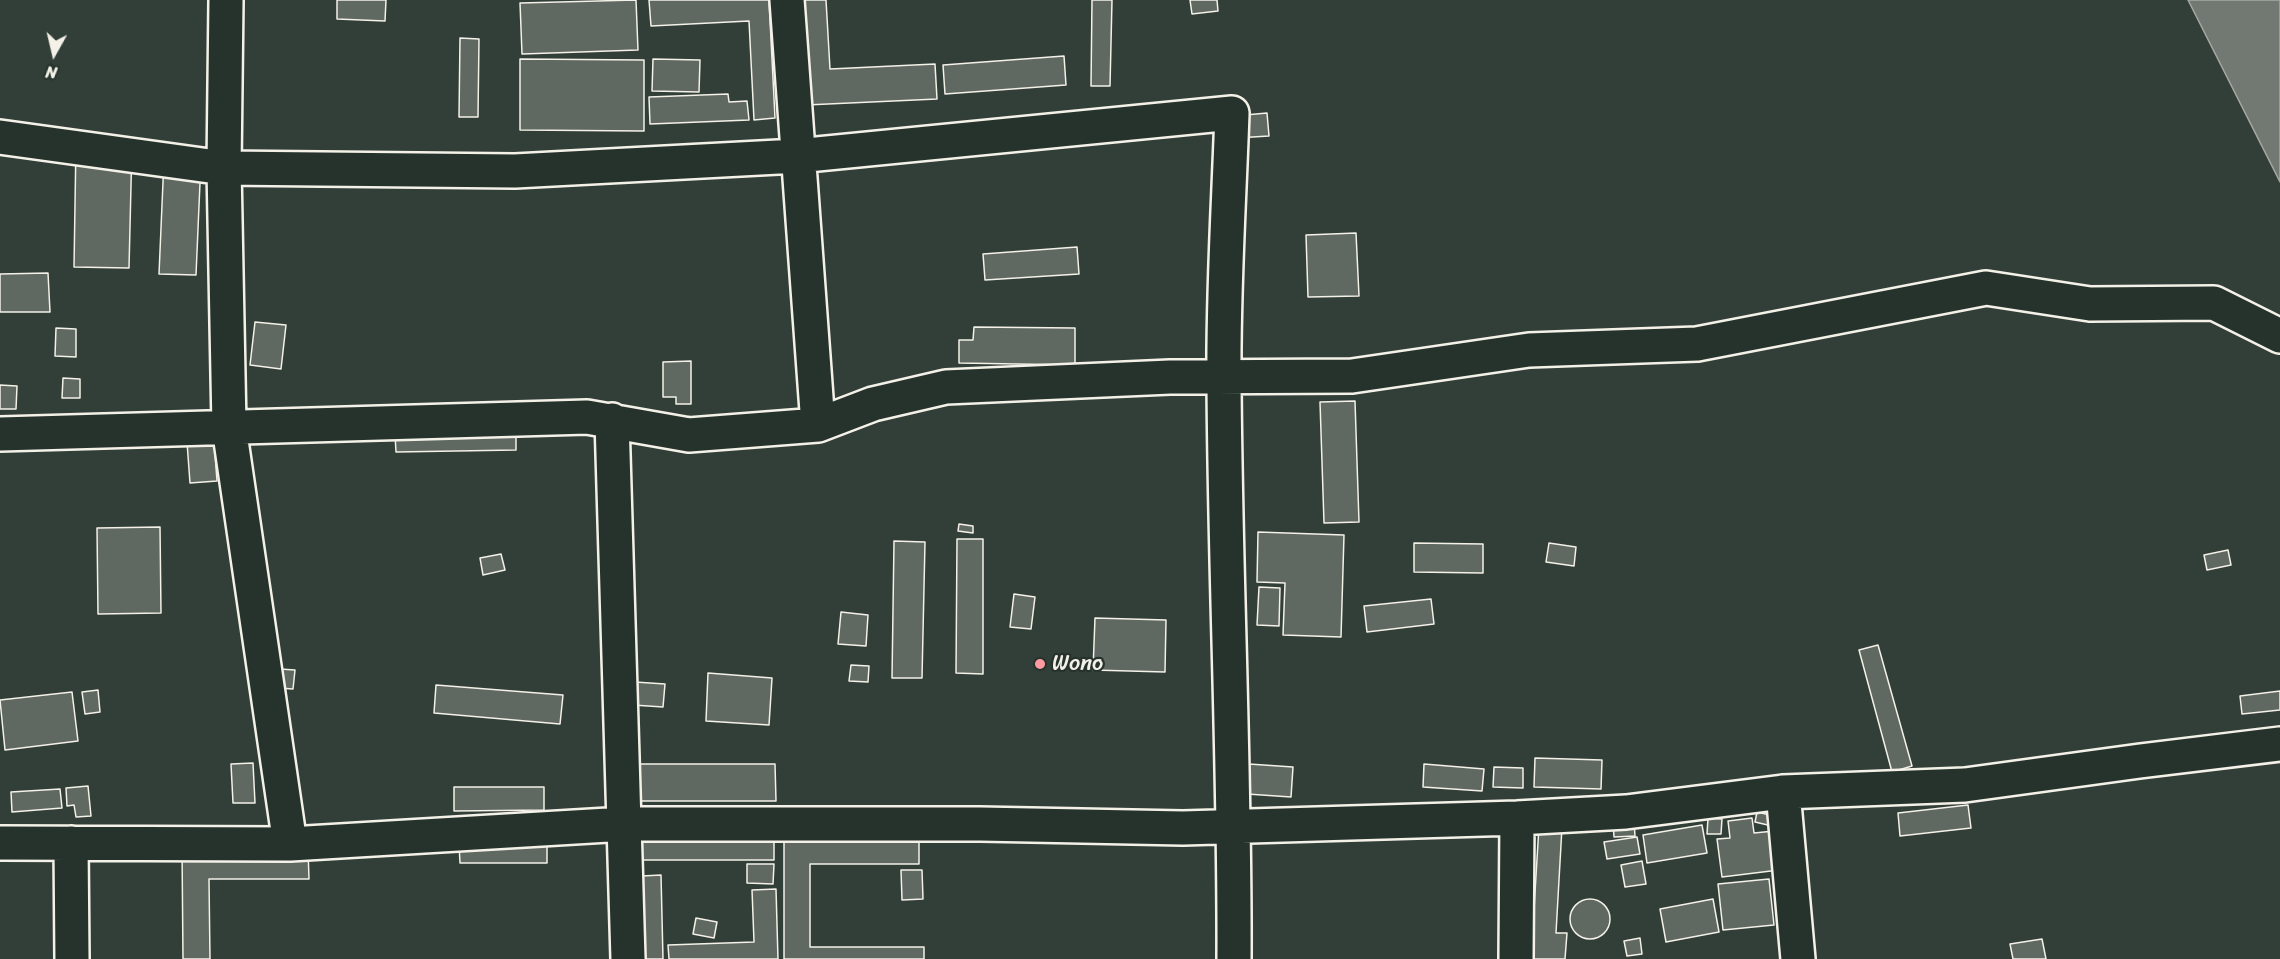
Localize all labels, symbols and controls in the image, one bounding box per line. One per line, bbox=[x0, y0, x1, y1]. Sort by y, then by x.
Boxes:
north arrow bbox=[24, 24, 84, 84]
text: N bbox=[44, 57, 59, 87]
place label: Wono bbox=[1052, 651, 1103, 677]
marker: Wono bbox=[1033, 657, 1047, 671]

